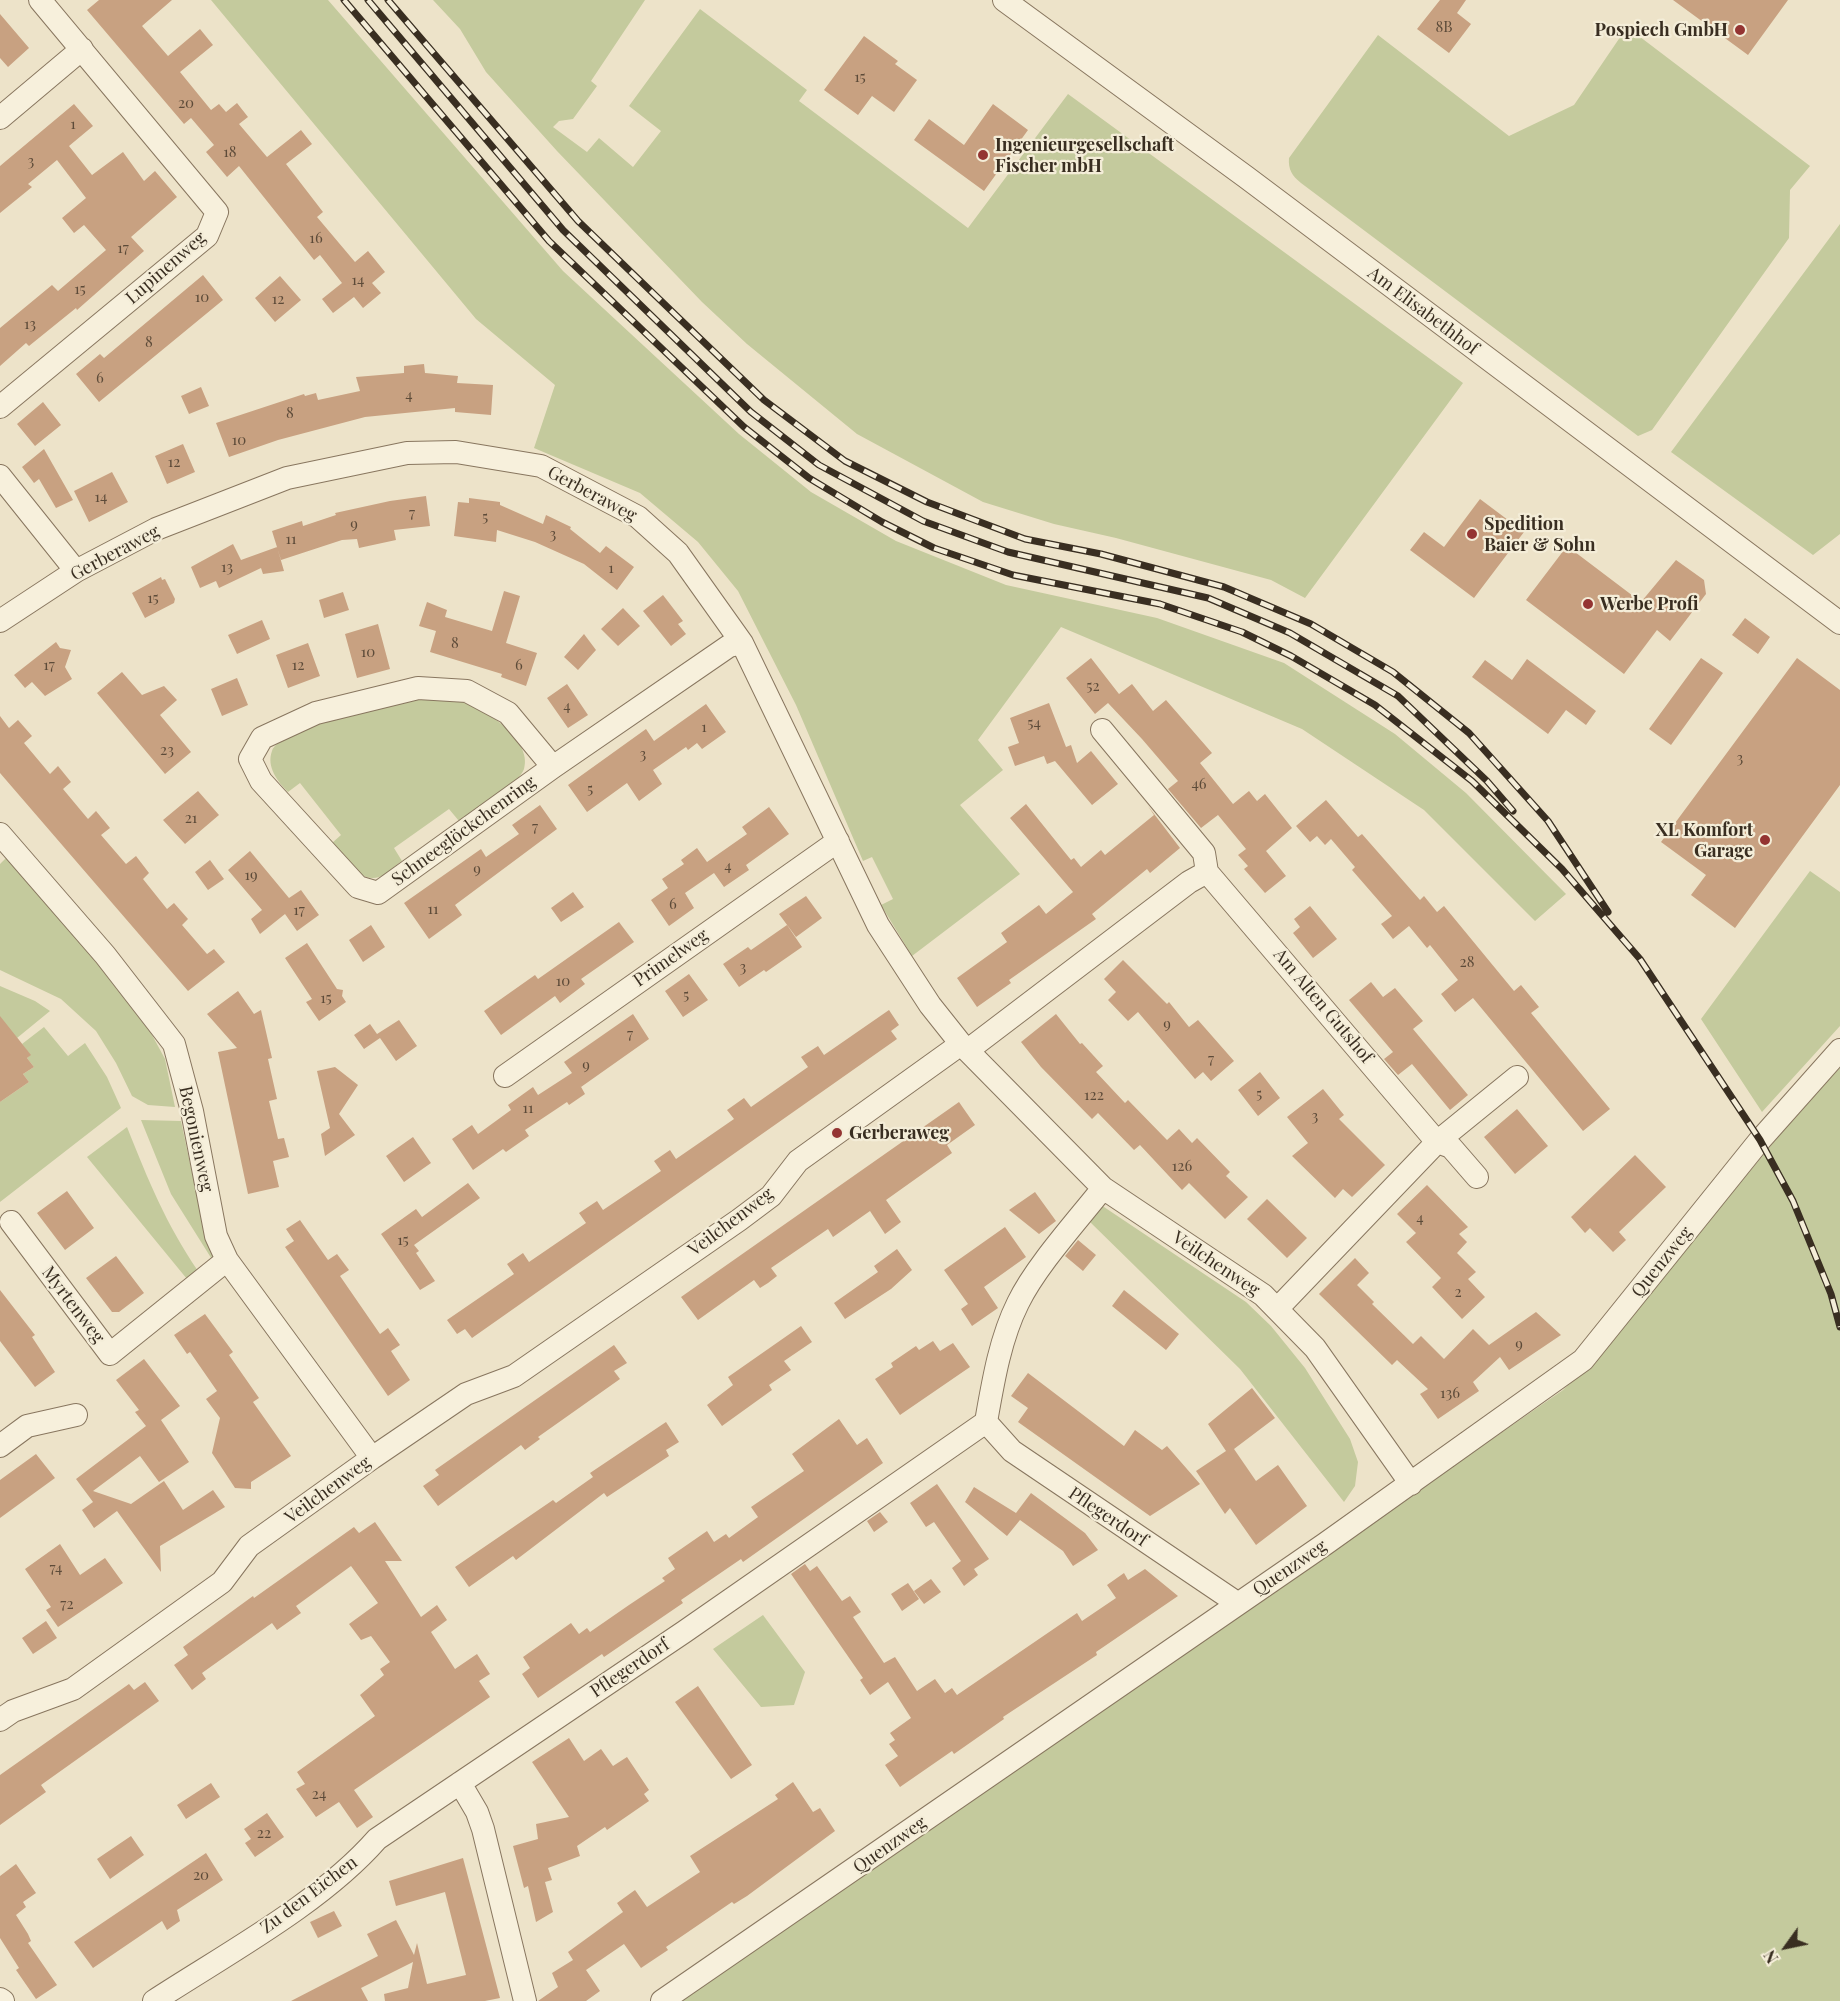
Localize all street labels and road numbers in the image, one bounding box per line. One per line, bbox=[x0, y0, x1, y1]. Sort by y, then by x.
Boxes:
street label: Lupinenweg bbox=[121, 227, 211, 309]
street label: Am Elisabethhof bbox=[1363, 262, 1483, 360]
street label: Gerberaweg bbox=[544, 461, 640, 527]
street label: Gerberaweg bbox=[67, 520, 163, 586]
street label: Schneeglöckchenring bbox=[388, 771, 540, 891]
street label: Primelweg bbox=[629, 924, 713, 992]
street label: Am Alten Gutshof bbox=[1269, 944, 1377, 1068]
street label: Begonienweg bbox=[174, 1084, 218, 1194]
street label: Veilchenweg bbox=[684, 1183, 778, 1261]
street label: Quenzweg bbox=[1627, 1222, 1697, 1302]
street label: Veilchenweg bbox=[1168, 1227, 1264, 1301]
street label: Myrtenweg bbox=[37, 1262, 109, 1348]
street label: Veilchenweg bbox=[281, 1452, 375, 1528]
street label: Pflegerdorf bbox=[1064, 1483, 1152, 1551]
street label: Quenzweg bbox=[1249, 1535, 1331, 1601]
street label: Pflegerdorf bbox=[586, 1634, 674, 1702]
street label: Quenzweg bbox=[849, 1812, 931, 1878]
street label: Zu den Eichen bbox=[256, 1852, 362, 1938]

